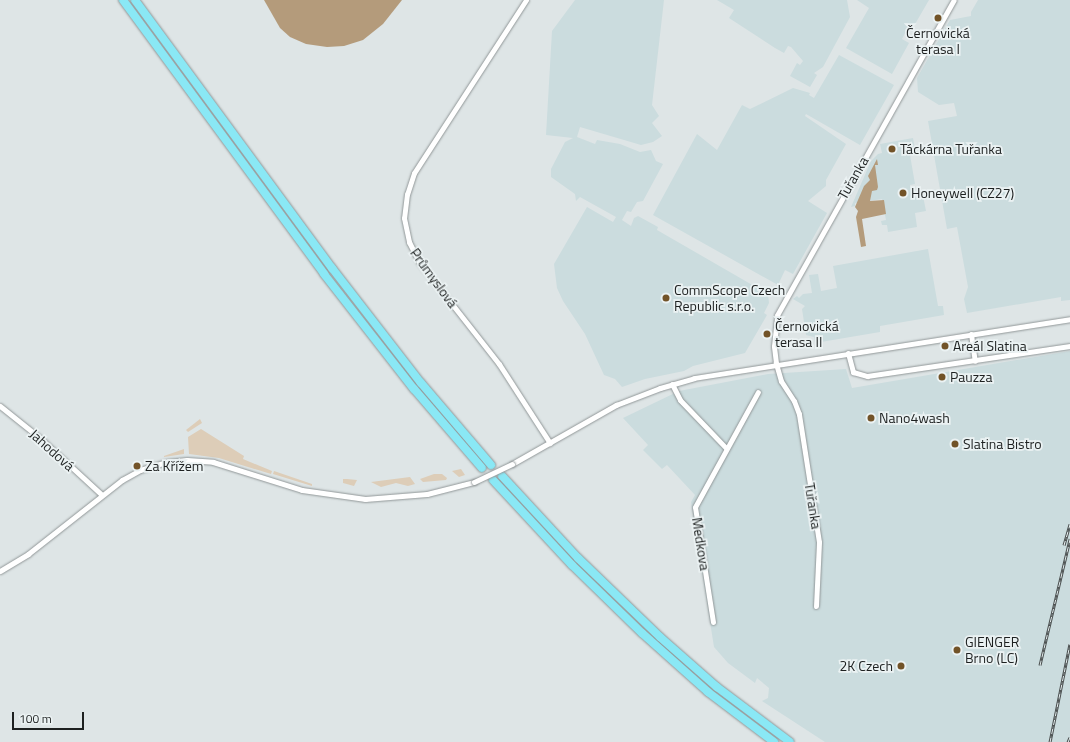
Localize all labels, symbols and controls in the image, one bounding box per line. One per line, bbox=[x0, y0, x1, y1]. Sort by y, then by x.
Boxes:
marker: Černovická terasa I bbox=[933, 13, 943, 23]
place label: Černovická terasa I bbox=[906, 25, 970, 58]
place label: Táckárna Tuřanka bbox=[900, 141, 1002, 157]
marker: Táckárna Tuřanka bbox=[887, 144, 897, 154]
street label: Tuřanka bbox=[834, 154, 872, 202]
place label: Honeywell (CZ27) bbox=[911, 185, 1014, 201]
marker: Honeywell (CZ27) bbox=[898, 188, 908, 198]
street label: Průmyslová bbox=[407, 245, 461, 311]
place label: CommScope Czech Republic s.r.o. bbox=[674, 282, 785, 314]
marker: CommScope Czech Republic s.r.o. bbox=[661, 293, 671, 303]
place label: Černovická terasa II bbox=[775, 318, 839, 350]
marker: Černovická terasa II bbox=[762, 329, 772, 339]
place label: Areál Slatina bbox=[953, 338, 1027, 354]
marker: Areál Slatina bbox=[940, 341, 950, 351]
place label: Pauzza bbox=[950, 369, 992, 385]
marker: Pauzza bbox=[937, 372, 947, 382]
place label: Nano4wash bbox=[879, 410, 950, 426]
marker: Nano4wash bbox=[866, 413, 876, 423]
street label: Jahodová bbox=[26, 426, 78, 474]
place label: Slatina Bistro bbox=[963, 436, 1042, 452]
marker: Slatina Bistro bbox=[950, 439, 960, 449]
place label: Za Křížem bbox=[145, 458, 204, 474]
marker: Za Křížem bbox=[132, 461, 142, 471]
street label: Tuřanka bbox=[801, 482, 825, 530]
street label: Medkova bbox=[689, 516, 713, 572]
place label: GIENGER Brno (LC) bbox=[965, 634, 1019, 666]
marker: GIENGER Brno (LC) bbox=[952, 645, 962, 655]
place label: 2K Czech bbox=[839, 658, 893, 674]
marker: 2K Czech bbox=[896, 661, 906, 671]
scale bar bbox=[14, 704, 86, 730]
text: 100 m bbox=[19, 709, 52, 728]

